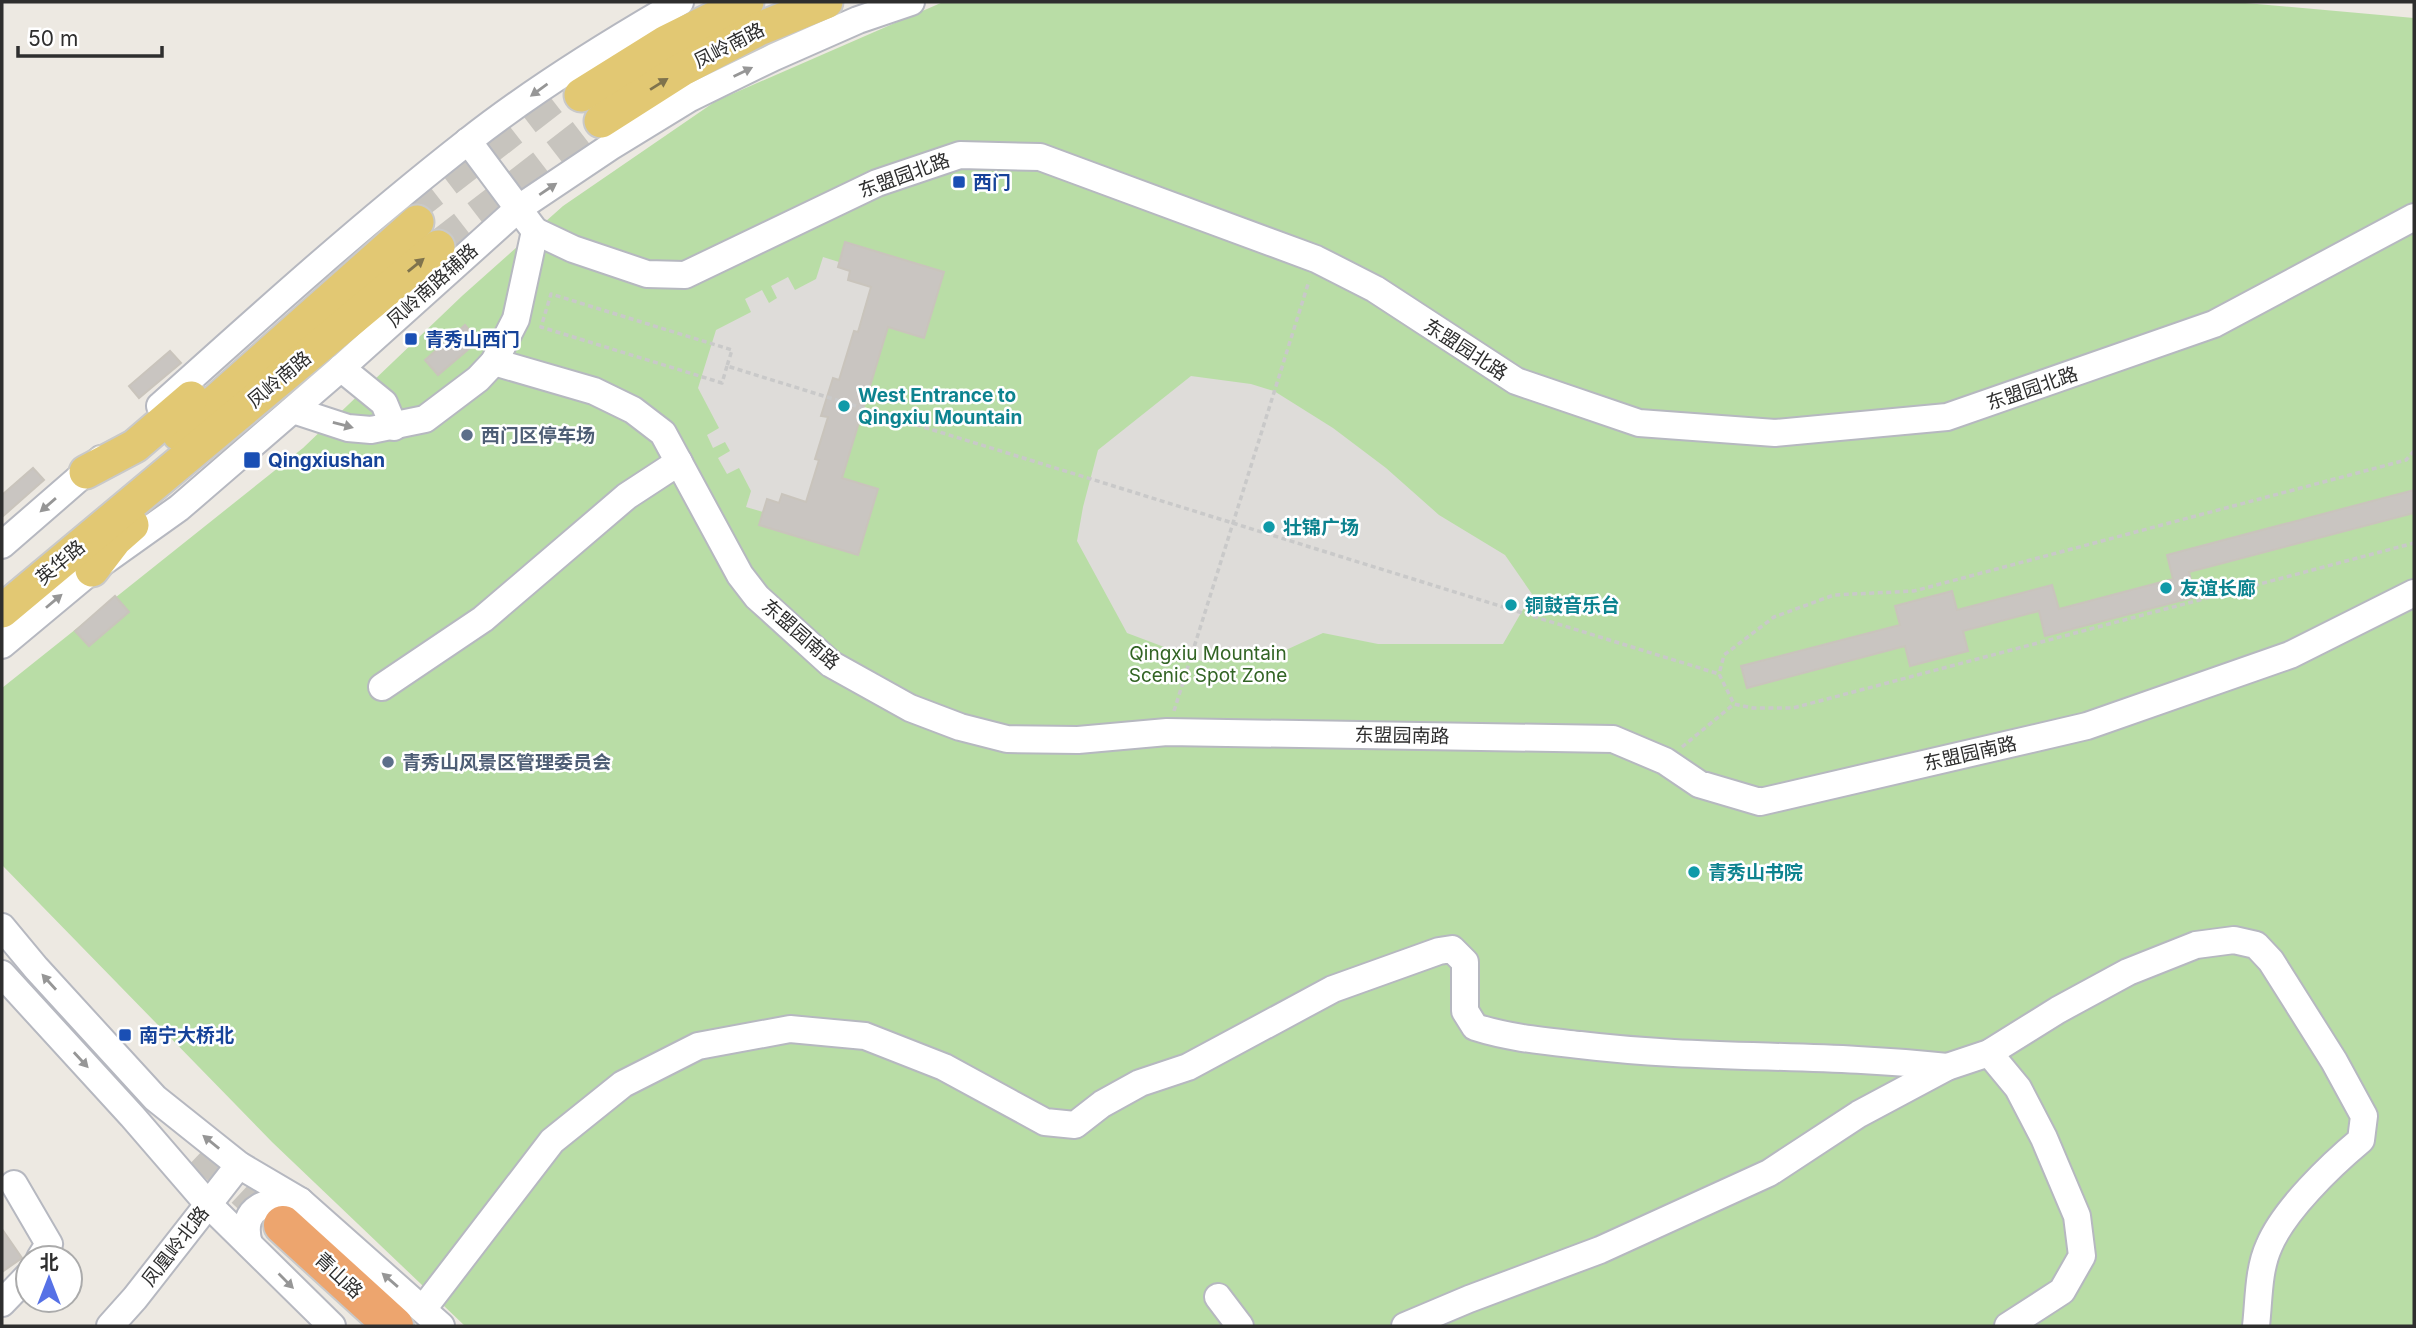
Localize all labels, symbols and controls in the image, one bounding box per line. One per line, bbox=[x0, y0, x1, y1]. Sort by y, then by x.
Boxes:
scale bar bbox=[18, 14, 161, 58]
street label: 凤岭南路 bbox=[690, 18, 768, 73]
text: 50 m bbox=[28, 26, 78, 51]
one-way arrow bbox=[733, 67, 753, 78]
one-way arrow bbox=[649, 78, 668, 91]
one-way arrow bbox=[530, 82, 548, 96]
street label: 东盟园北路 bbox=[856, 148, 953, 203]
place label: 西门 bbox=[973, 171, 1011, 194]
marker: 西门 bbox=[951, 174, 967, 190]
one-way arrow bbox=[538, 182, 558, 195]
street label: 凤岭南路辅路 bbox=[382, 239, 482, 332]
one-way arrow bbox=[408, 258, 425, 273]
street label: 东盟园北路 bbox=[1420, 314, 1512, 385]
place label: 青秀山西门 bbox=[425, 328, 520, 351]
marker: 青秀山西门 bbox=[403, 331, 419, 347]
street label: 凤岭南路 bbox=[243, 346, 316, 413]
street label: 东盟园北路 bbox=[1983, 362, 2081, 415]
place label: West Entrance to Qingxiu Mountain bbox=[858, 384, 1022, 429]
marker: West Entrance to Qingxiu Mountain bbox=[836, 398, 852, 414]
one-way arrow bbox=[332, 420, 354, 431]
place label: 西门区停车场 bbox=[481, 424, 595, 447]
marker: 西门区停车场 bbox=[459, 427, 475, 443]
place label: Qingxiushan bbox=[268, 449, 385, 472]
marker: Qingxiushan bbox=[242, 450, 262, 470]
one-way arrow bbox=[39, 497, 57, 513]
place label: 壮锦广场 bbox=[1283, 516, 1359, 539]
marker: 壮锦广场 bbox=[1261, 519, 1277, 535]
street label: 英华路 bbox=[31, 535, 90, 590]
place label: 友谊长廊 bbox=[2180, 577, 2256, 600]
marker: 友谊长廊 bbox=[2158, 580, 2174, 596]
one-way arrow bbox=[46, 594, 63, 609]
place label: 铜鼓音乐台 bbox=[1525, 594, 1620, 617]
street label: 东盟园南路 bbox=[757, 595, 844, 674]
marker: 铜鼓音乐台 bbox=[1503, 597, 1519, 613]
park label: Qingxiu Mountain Scenic Spot Zone bbox=[1129, 642, 1287, 687]
street label: 东盟园南路 bbox=[1354, 723, 1450, 748]
street label: 东盟园南路 bbox=[1921, 732, 2019, 775]
place label: 青秀山风景区管理委员会 bbox=[402, 751, 611, 774]
marker: 青秀山风景区管理委员会 bbox=[380, 754, 396, 770]
place label: 青秀山书院 bbox=[1708, 861, 1803, 884]
marker: 青秀山书院 bbox=[1686, 864, 1702, 880]
one-way arrow bbox=[42, 974, 58, 991]
place label: 南宁大桥北 bbox=[139, 1024, 234, 1047]
marker: 南宁大桥北 bbox=[117, 1027, 133, 1043]
one-way arrow bbox=[72, 1051, 88, 1068]
one-way arrow bbox=[202, 1135, 219, 1150]
street label: 凤凰岭北路 bbox=[137, 1202, 214, 1291]
north arrow bbox=[14, 1244, 84, 1314]
street label: 青山路 bbox=[310, 1248, 367, 1303]
text: 北 bbox=[39, 1251, 59, 1274]
one-way arrow bbox=[277, 1272, 294, 1289]
one-way arrow bbox=[382, 1273, 399, 1288]

